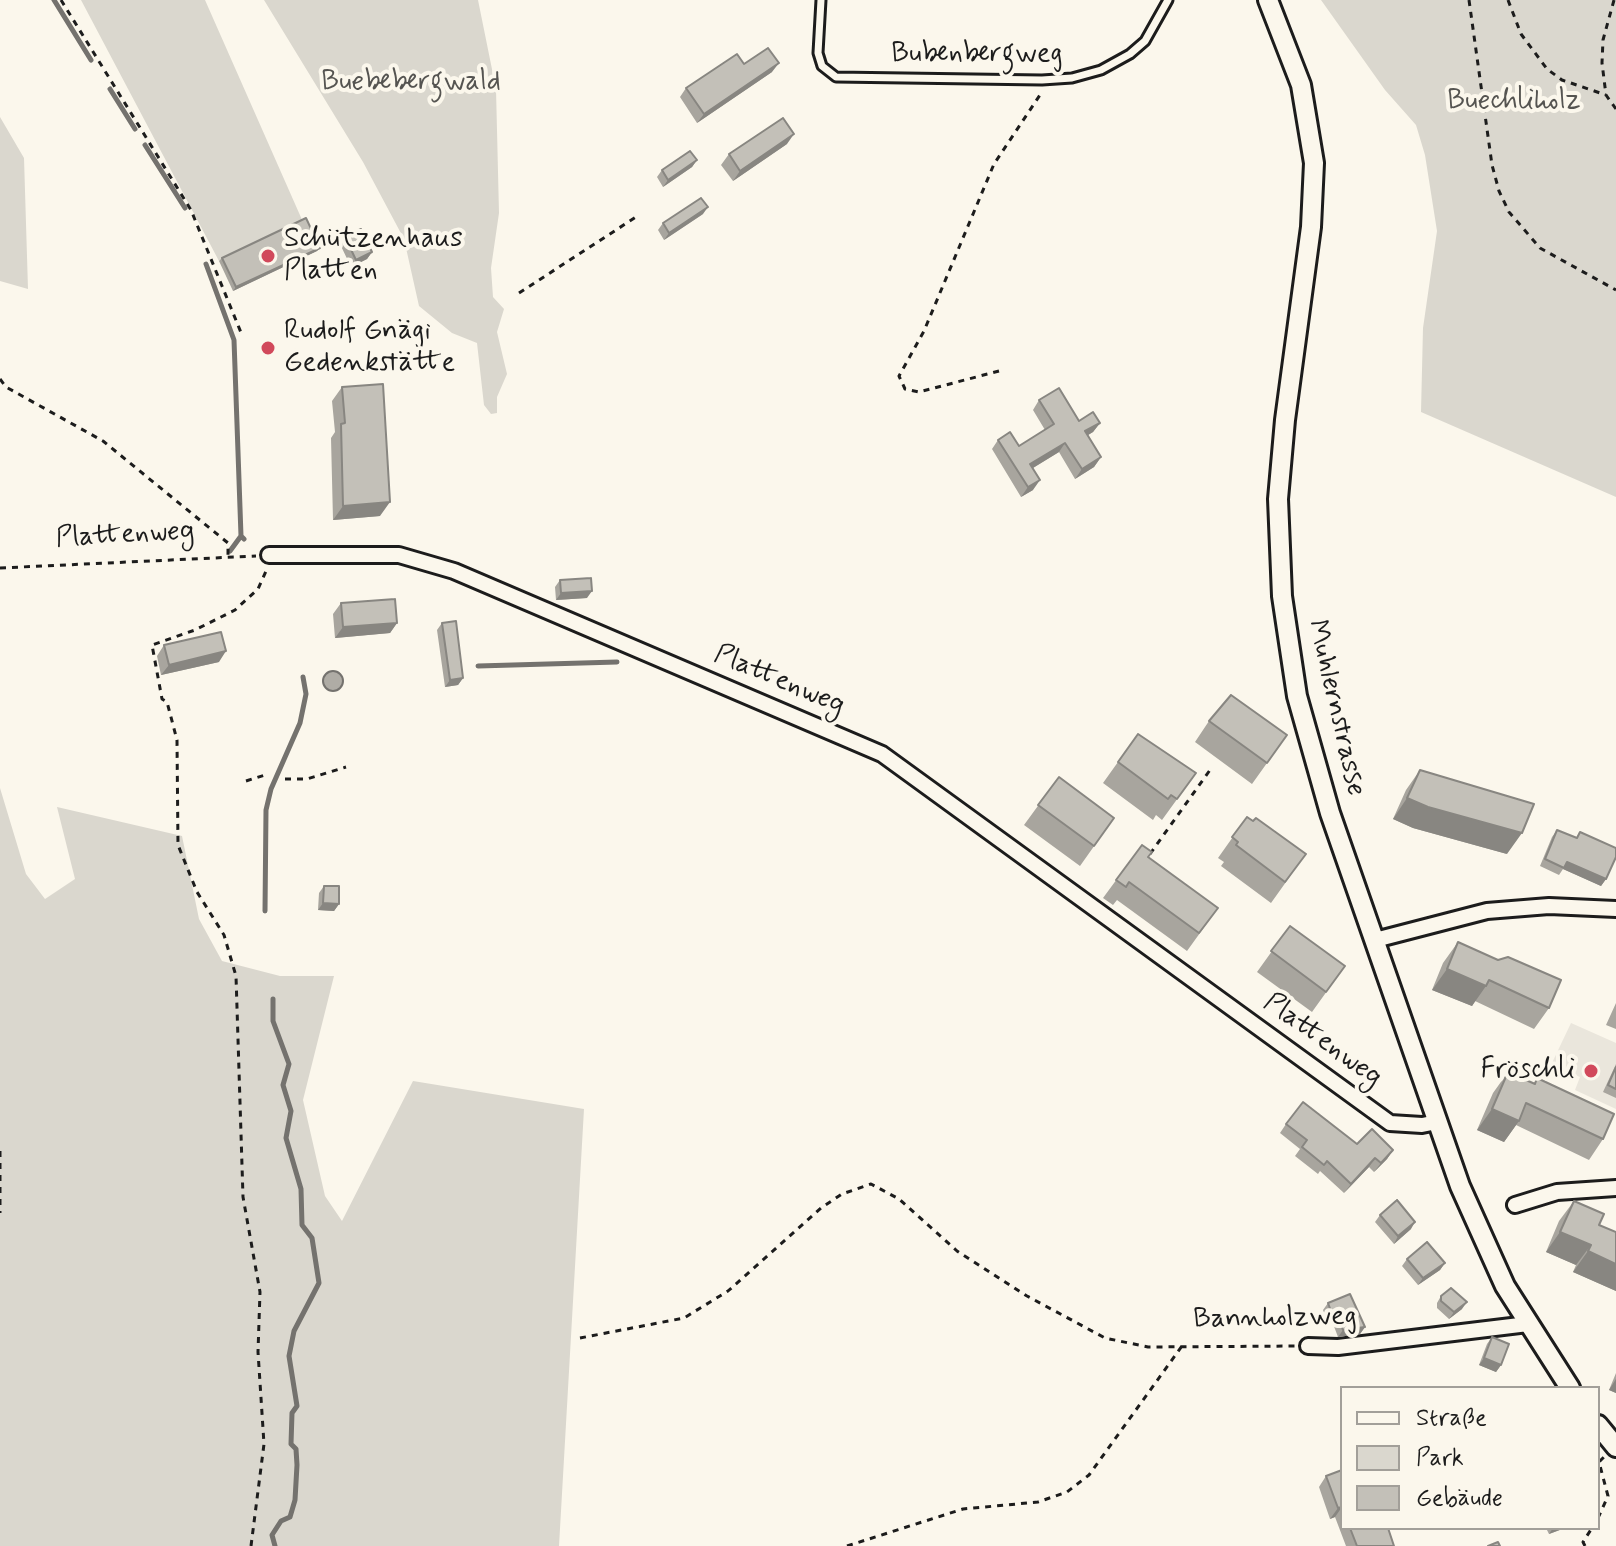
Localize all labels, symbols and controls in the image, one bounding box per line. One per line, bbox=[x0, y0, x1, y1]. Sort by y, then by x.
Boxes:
street label: Bubenbergweg bbox=[891, 38, 1063, 72]
park label: Buebebergwald bbox=[321, 66, 501, 100]
park label: Buechliholz bbox=[1447, 85, 1581, 119]
place label: Schützenhaus Platten bbox=[284, 223, 463, 289]
marker: Schützenhaus Platten bbox=[259, 247, 277, 265]
place label: Rudolf Gnägi Gedenkstätte bbox=[284, 315, 455, 381]
marker: Rudolf Gnägi Gedenkstätte bbox=[259, 339, 277, 357]
street label: Plattenweg bbox=[55, 516, 195, 556]
street label: Muhlernstrasse bbox=[1298, 617, 1372, 799]
street label: Plattenweg bbox=[709, 638, 849, 724]
street label: Plattenweg bbox=[1256, 987, 1388, 1095]
place label: Fröschli bbox=[1480, 1054, 1575, 1088]
marker: Fröschli bbox=[1582, 1062, 1600, 1080]
street label: Bannholzweg bbox=[1193, 1301, 1357, 1337]
legend bbox=[1340, 1386, 1600, 1530]
text: Straße bbox=[1416, 1403, 1487, 1434]
text: Park bbox=[1416, 1443, 1464, 1474]
text: Gebäude bbox=[1416, 1483, 1503, 1514]

